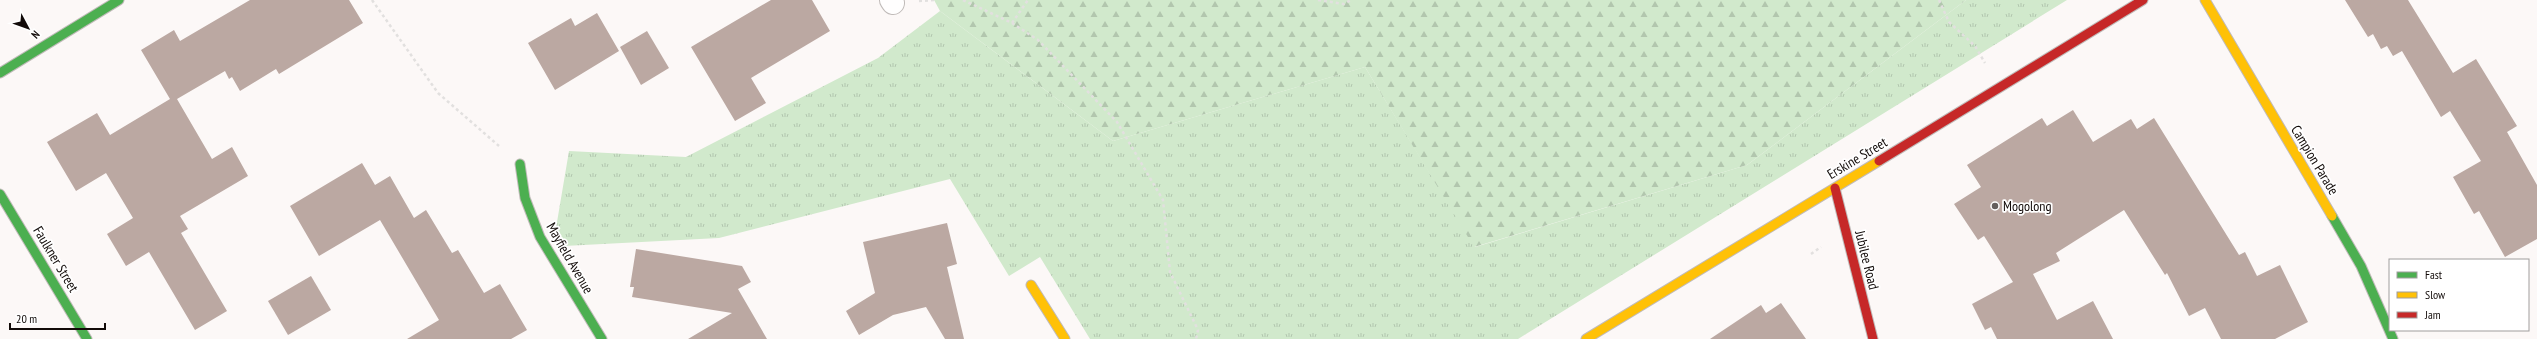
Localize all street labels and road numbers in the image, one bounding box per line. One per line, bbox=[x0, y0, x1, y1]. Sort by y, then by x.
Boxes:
street label: Campion Parade bbox=[2287, 122, 2343, 198]
street label: Erskine Street bbox=[1824, 133, 1890, 183]
street label: Mayfield Avenue bbox=[542, 219, 598, 297]
street label: Faulkner Street bbox=[29, 223, 83, 295]
street label: Jubilee Road bbox=[1851, 228, 1883, 291]

